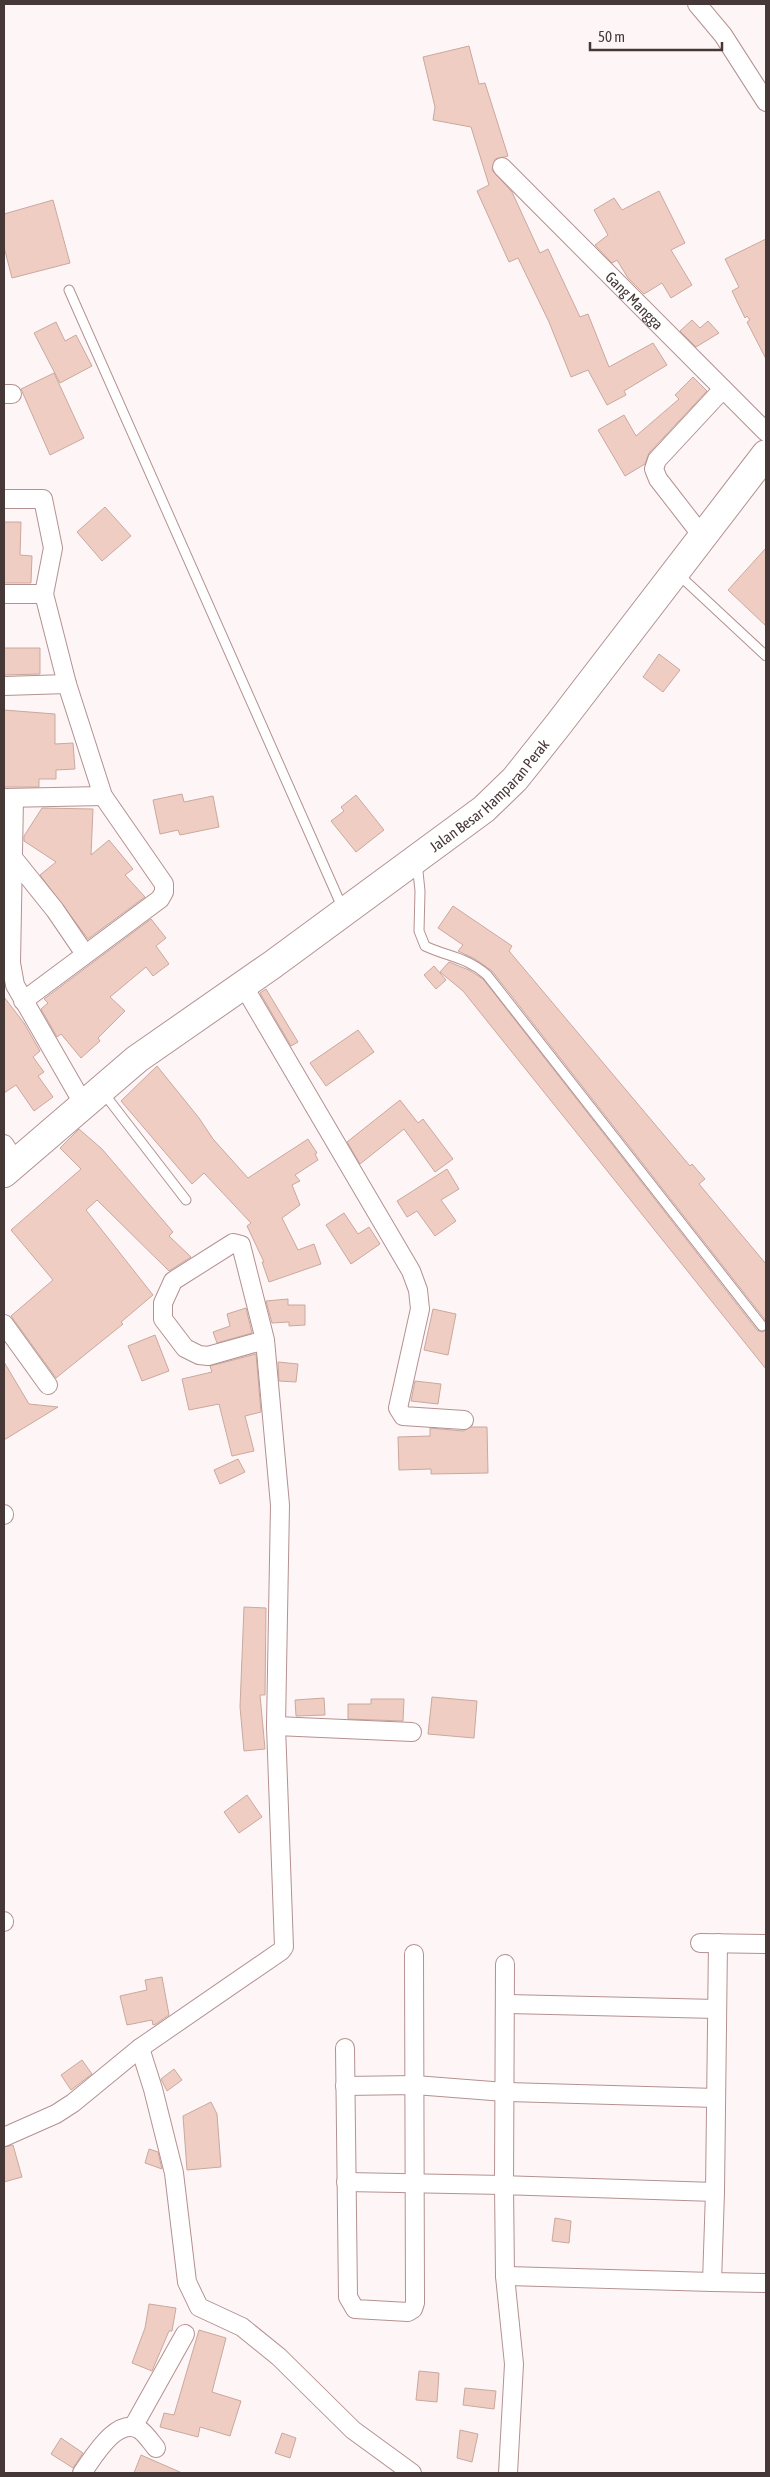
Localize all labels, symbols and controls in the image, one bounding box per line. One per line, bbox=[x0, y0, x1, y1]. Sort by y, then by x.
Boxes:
scale bar bbox=[590, 20, 722, 52]
text: 50 m bbox=[598, 28, 625, 45]
street label: Gang Mangga bbox=[602, 268, 667, 333]
street label: Jalan Besar Hamparan Perak bbox=[426, 735, 552, 855]

